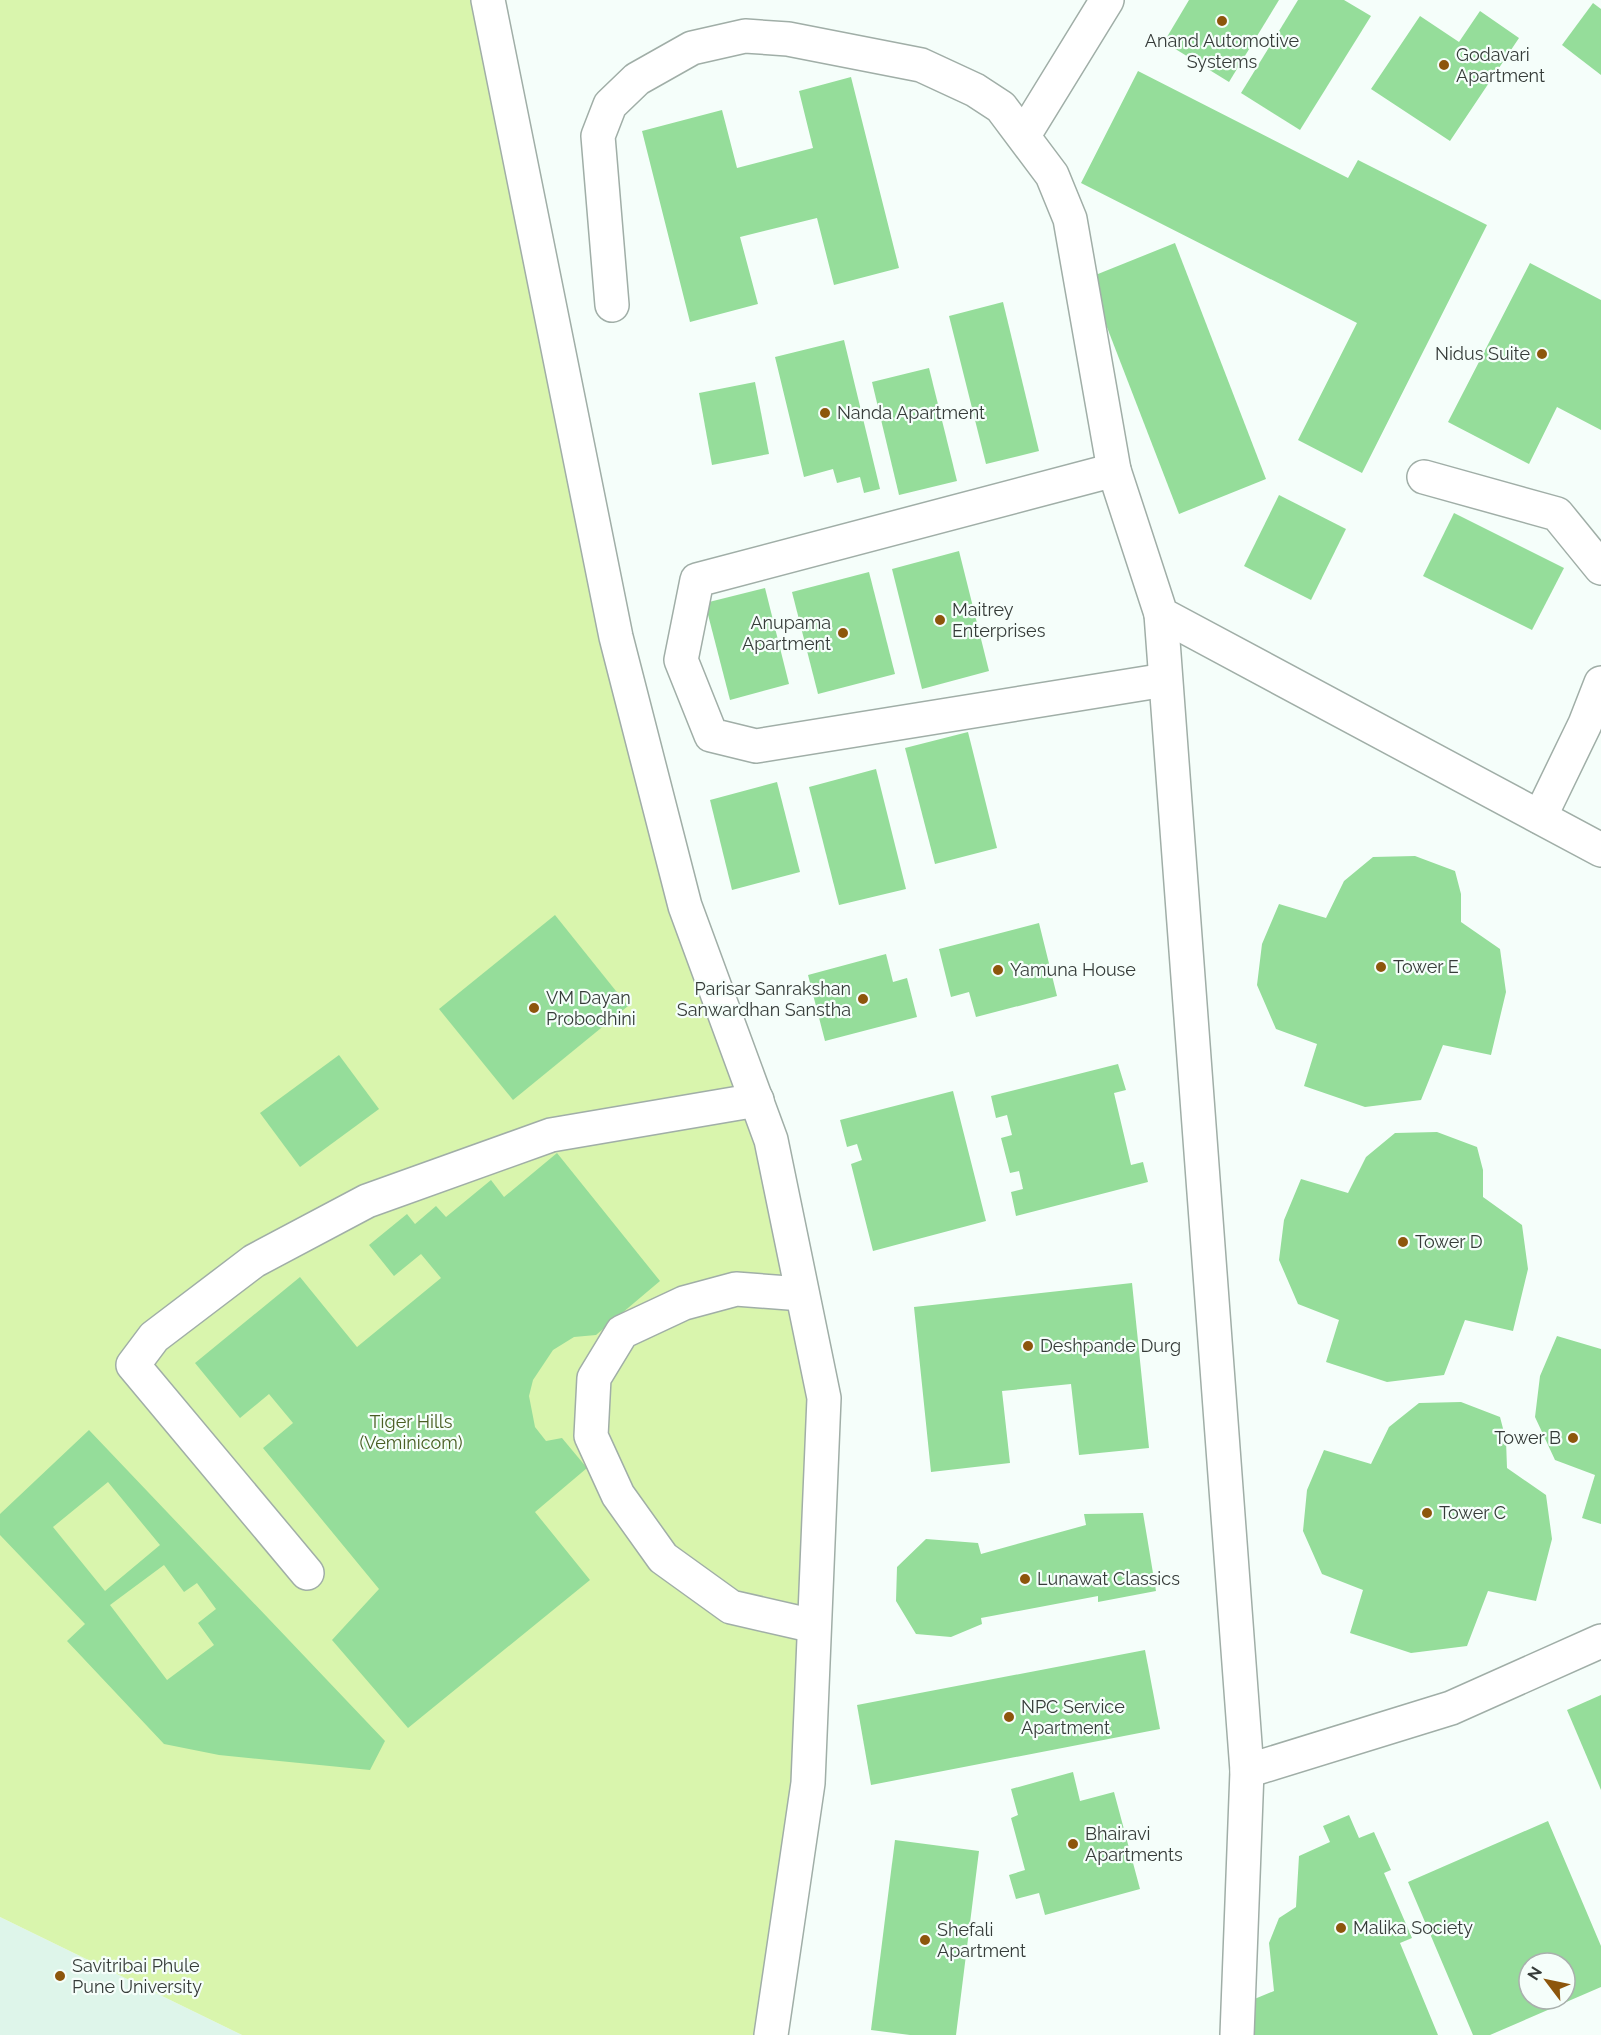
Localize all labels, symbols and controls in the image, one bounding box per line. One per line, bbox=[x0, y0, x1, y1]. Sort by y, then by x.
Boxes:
marker: Anand Automotive Systems bbox=[1215, 14, 1229, 28]
place label: Anand Automotive Systems bbox=[1145, 30, 1300, 72]
place label: Godavari Apartment bbox=[1456, 44, 1545, 86]
marker: Godavari Apartment bbox=[1437, 58, 1451, 72]
place label: Nidus Suite bbox=[1435, 343, 1530, 364]
marker: Nidus Suite bbox=[1535, 347, 1549, 361]
place label: Nanda Apartment bbox=[837, 402, 985, 423]
marker: Nanda Apartment bbox=[818, 406, 832, 420]
place label: Maitrey Enterprises bbox=[952, 599, 1046, 641]
place label: Anupama Apartment bbox=[742, 612, 831, 654]
marker: Maitrey Enterprises bbox=[933, 613, 947, 627]
marker: Anupama Apartment bbox=[836, 626, 850, 640]
place label: Tower E bbox=[1393, 956, 1459, 977]
place label: Yamuna House bbox=[1010, 959, 1136, 980]
marker: Tower E bbox=[1374, 960, 1388, 974]
marker: Yamuna House bbox=[991, 963, 1005, 977]
place label: Parisar Sanrakshan Sanwardhan Sanstha bbox=[677, 978, 851, 1020]
place label: VM Dayan Probodhini bbox=[546, 987, 636, 1029]
marker: Parisar Sanrakshan Sanwardhan Sanstha bbox=[856, 992, 870, 1006]
marker: VM Dayan Probodhini bbox=[527, 1001, 541, 1015]
place label: Tower D bbox=[1415, 1231, 1483, 1252]
marker: Tower D bbox=[1396, 1235, 1410, 1249]
place label: Deshpande Durg bbox=[1040, 1335, 1181, 1356]
marker: Deshpande Durg bbox=[1021, 1339, 1035, 1353]
park label: Tiger Hills (Veminicom) bbox=[359, 1411, 463, 1453]
place label: Tower B bbox=[1494, 1427, 1561, 1448]
marker: Tower B bbox=[1566, 1431, 1580, 1445]
place label: Tower C bbox=[1439, 1502, 1506, 1523]
marker: Tower C bbox=[1420, 1506, 1434, 1520]
place label: Lunawat Classics bbox=[1037, 1568, 1180, 1589]
marker: Lunawat Classics bbox=[1018, 1572, 1032, 1586]
place label: NPC Service Apartment bbox=[1021, 1696, 1125, 1738]
marker: NPC Service Apartment bbox=[1002, 1710, 1016, 1724]
place label: Bhairavi Apartments bbox=[1085, 1823, 1183, 1865]
marker: Bhairavi Apartments bbox=[1066, 1837, 1080, 1851]
place label: Malika Society bbox=[1353, 1917, 1473, 1938]
place label: Shefali Apartment bbox=[937, 1919, 1026, 1961]
marker: Malika Society bbox=[1334, 1921, 1348, 1935]
marker: Shefali Apartment bbox=[918, 1933, 932, 1947]
north arrow bbox=[1517, 1951, 1577, 2011]
place label: Savitribai Phule Pune University bbox=[72, 1955, 202, 1997]
text: N bbox=[1523, 1963, 1546, 1984]
marker: Savitribai Phule Pune University bbox=[53, 1969, 67, 1983]

